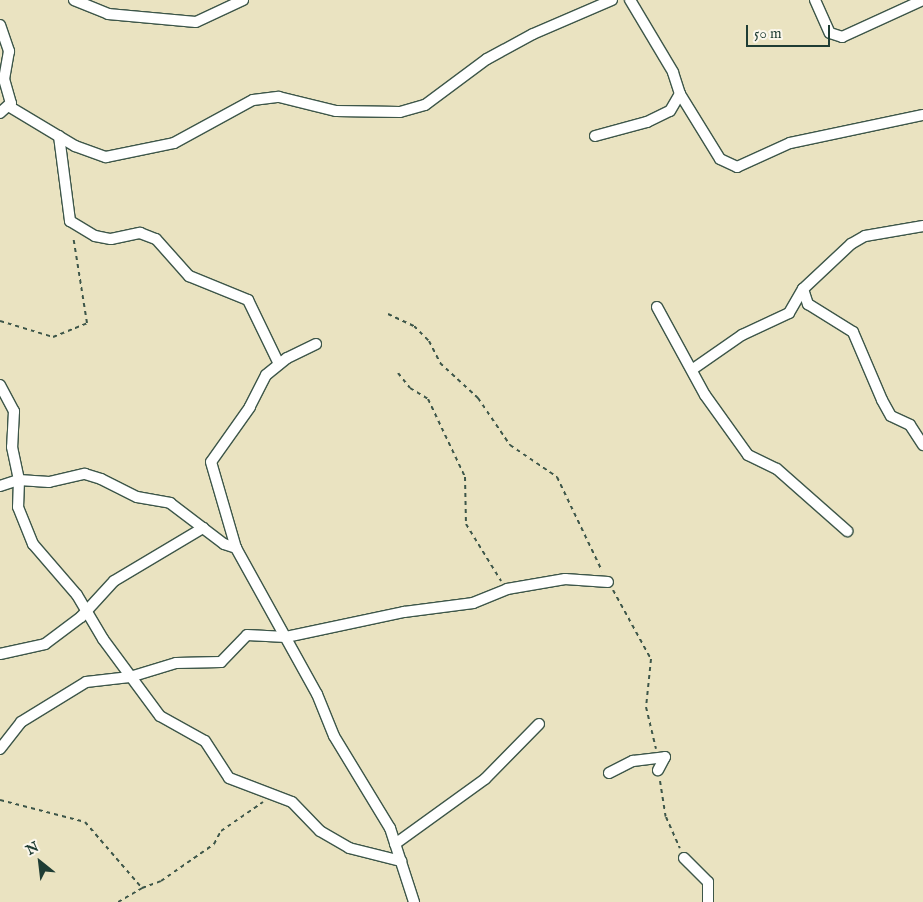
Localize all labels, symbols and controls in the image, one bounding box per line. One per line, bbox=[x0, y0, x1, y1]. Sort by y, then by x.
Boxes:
scale bar bbox=[748, 15, 832, 47]
text: 50 m bbox=[754, 24, 782, 43]
north arrow bbox=[15, 837, 65, 887]
text: N bbox=[23, 838, 42, 860]

